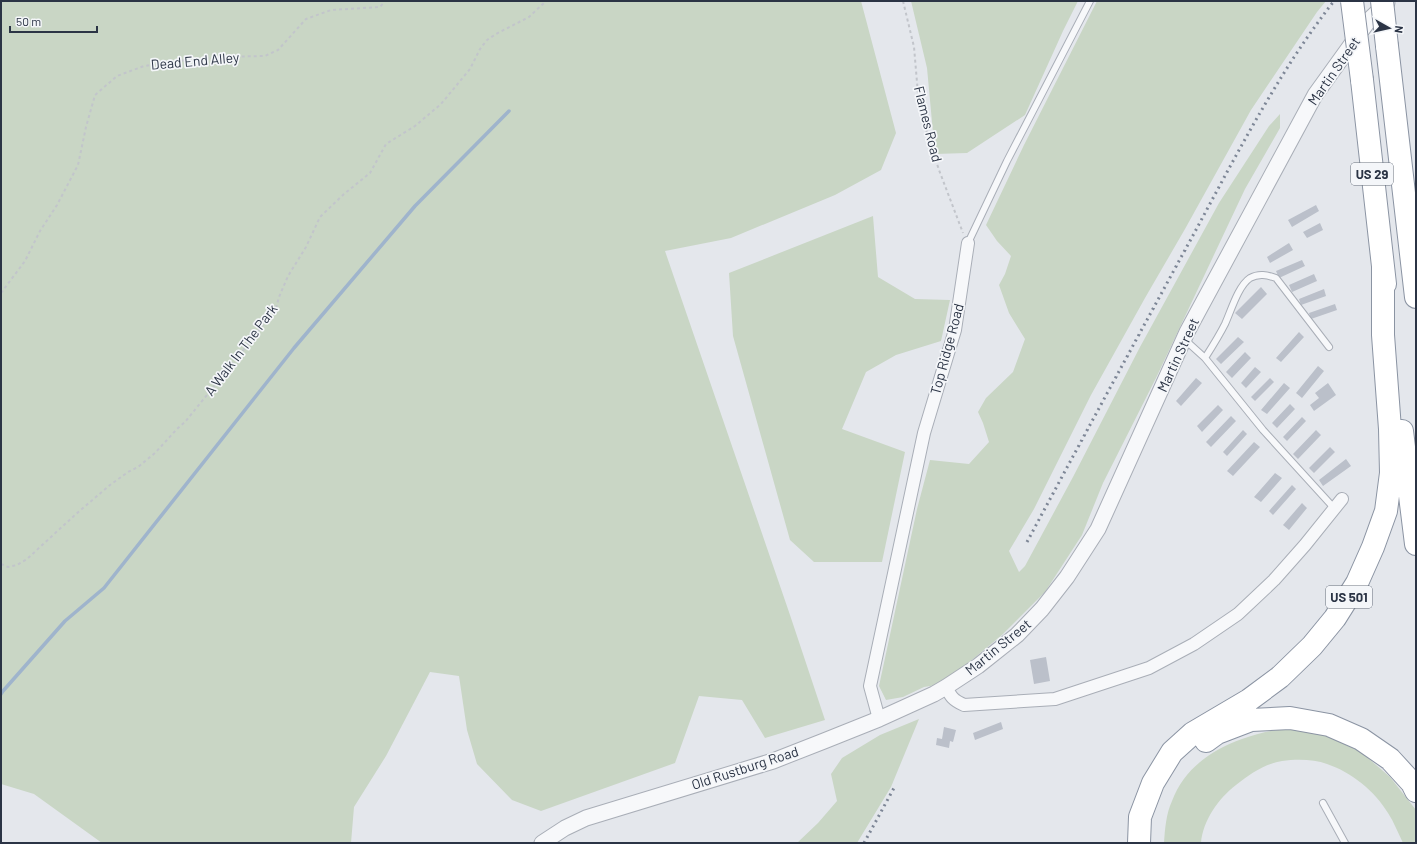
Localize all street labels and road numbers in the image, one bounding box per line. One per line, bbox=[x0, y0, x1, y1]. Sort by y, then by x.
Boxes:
street label: Martin Street bbox=[1304, 33, 1363, 108]
street label: Dead End Alley bbox=[150, 48, 240, 73]
street label: Flames Road bbox=[911, 84, 946, 164]
road number: US 29 bbox=[1351, 163, 1393, 185]
street label: A Walk In The Park bbox=[201, 301, 281, 399]
street label: Top Ridge Road bbox=[926, 301, 967, 396]
street label: Martin Street bbox=[1153, 315, 1202, 394]
road number: US 501 bbox=[1326, 586, 1372, 608]
street label: Martin Street bbox=[961, 615, 1034, 678]
street label: Old Rustburg Road bbox=[689, 742, 801, 793]

